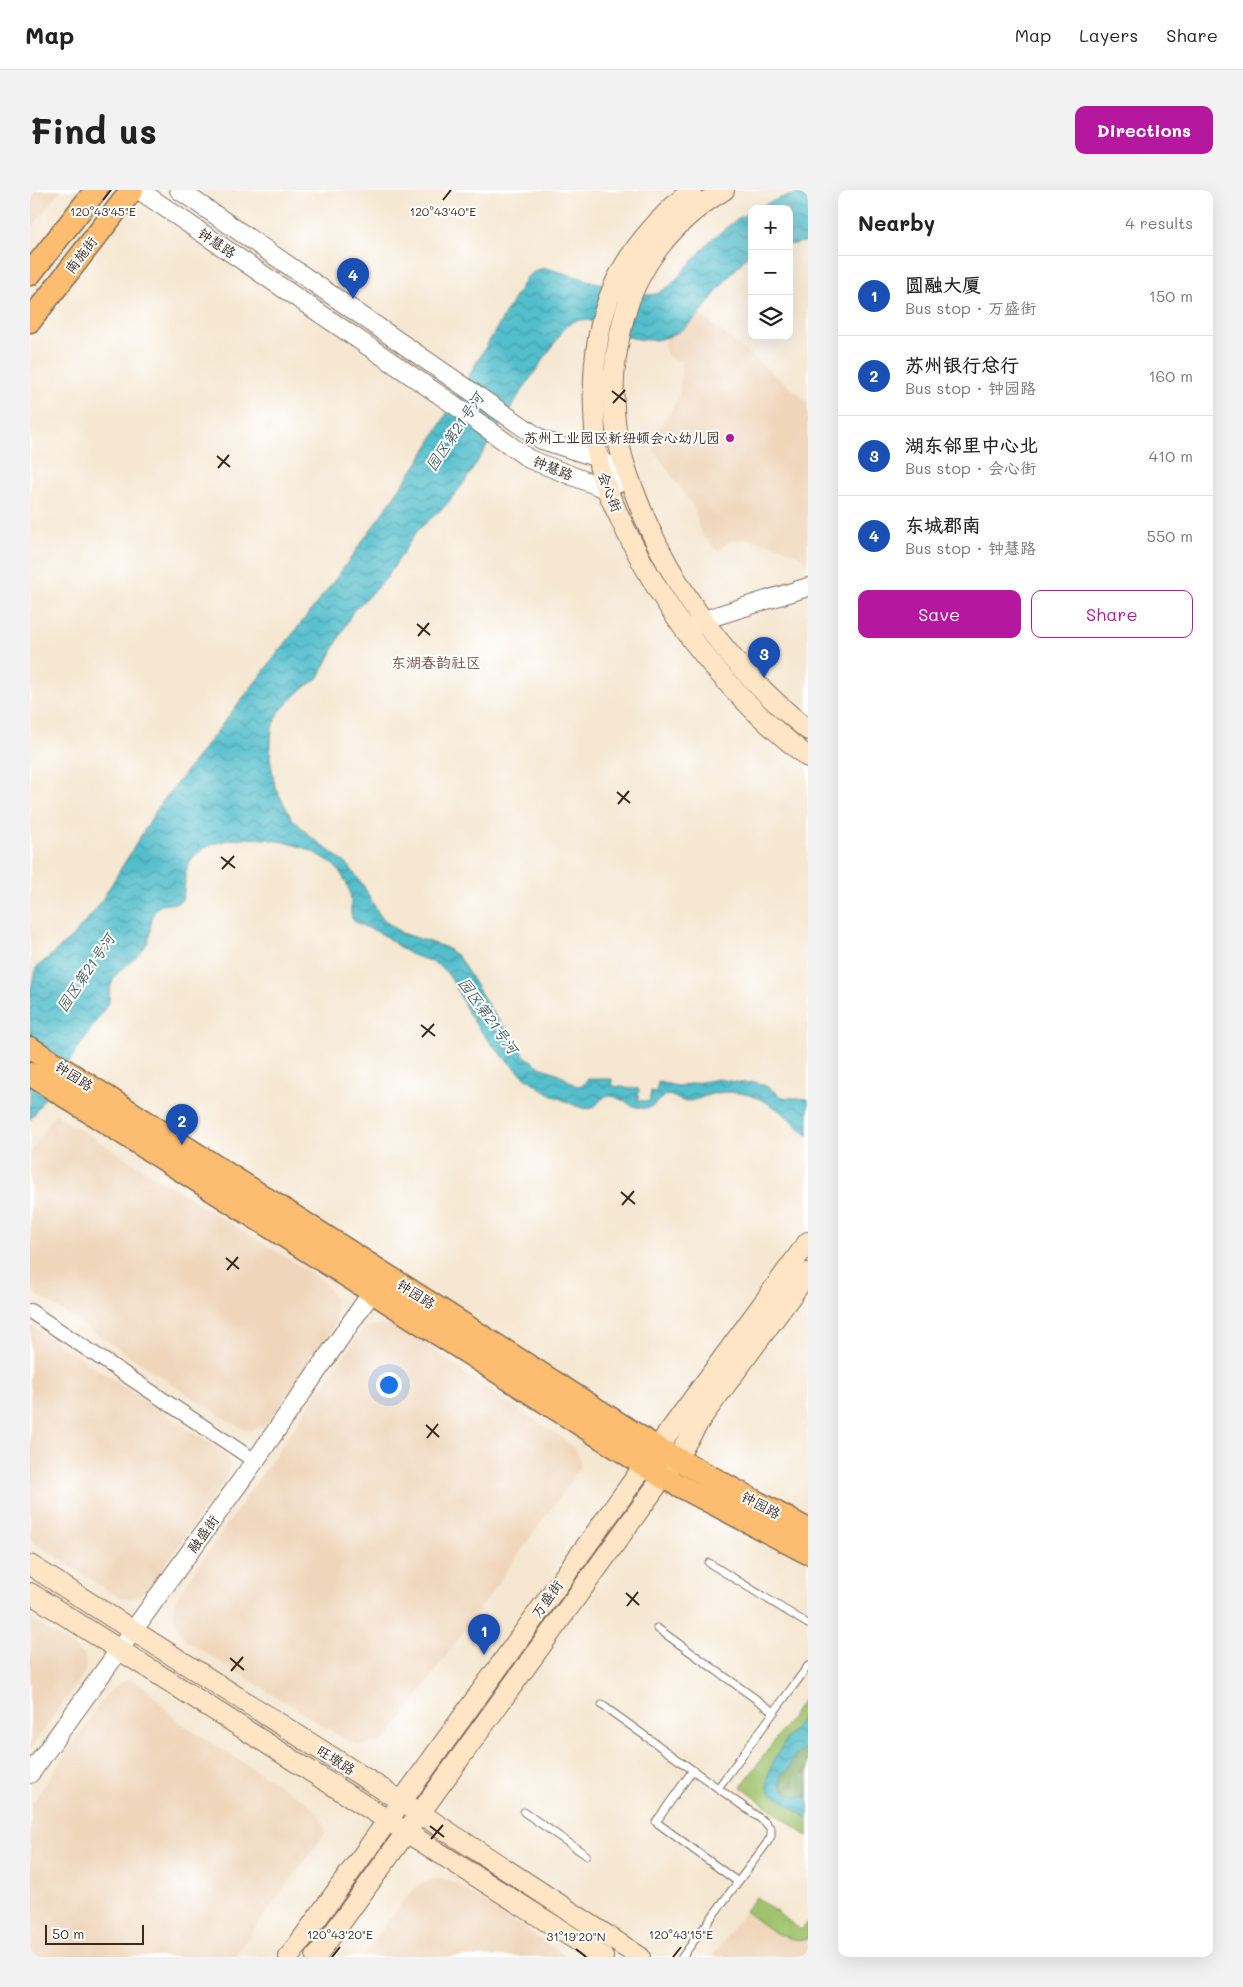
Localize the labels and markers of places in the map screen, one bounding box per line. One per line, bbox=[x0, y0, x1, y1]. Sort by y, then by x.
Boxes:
pin: 4 bbox=[337, 258, 369, 299]
place label: 苏州工业园区新纽顿会心幼儿园 bbox=[524, 428, 720, 447]
marker: 苏州工业园区新纽顿会心幼儿园 bbox=[724, 432, 736, 444]
pin: 3 bbox=[748, 637, 780, 678]
pin: 2 bbox=[166, 1104, 198, 1145]
pin: 1 bbox=[468, 1614, 500, 1655]

